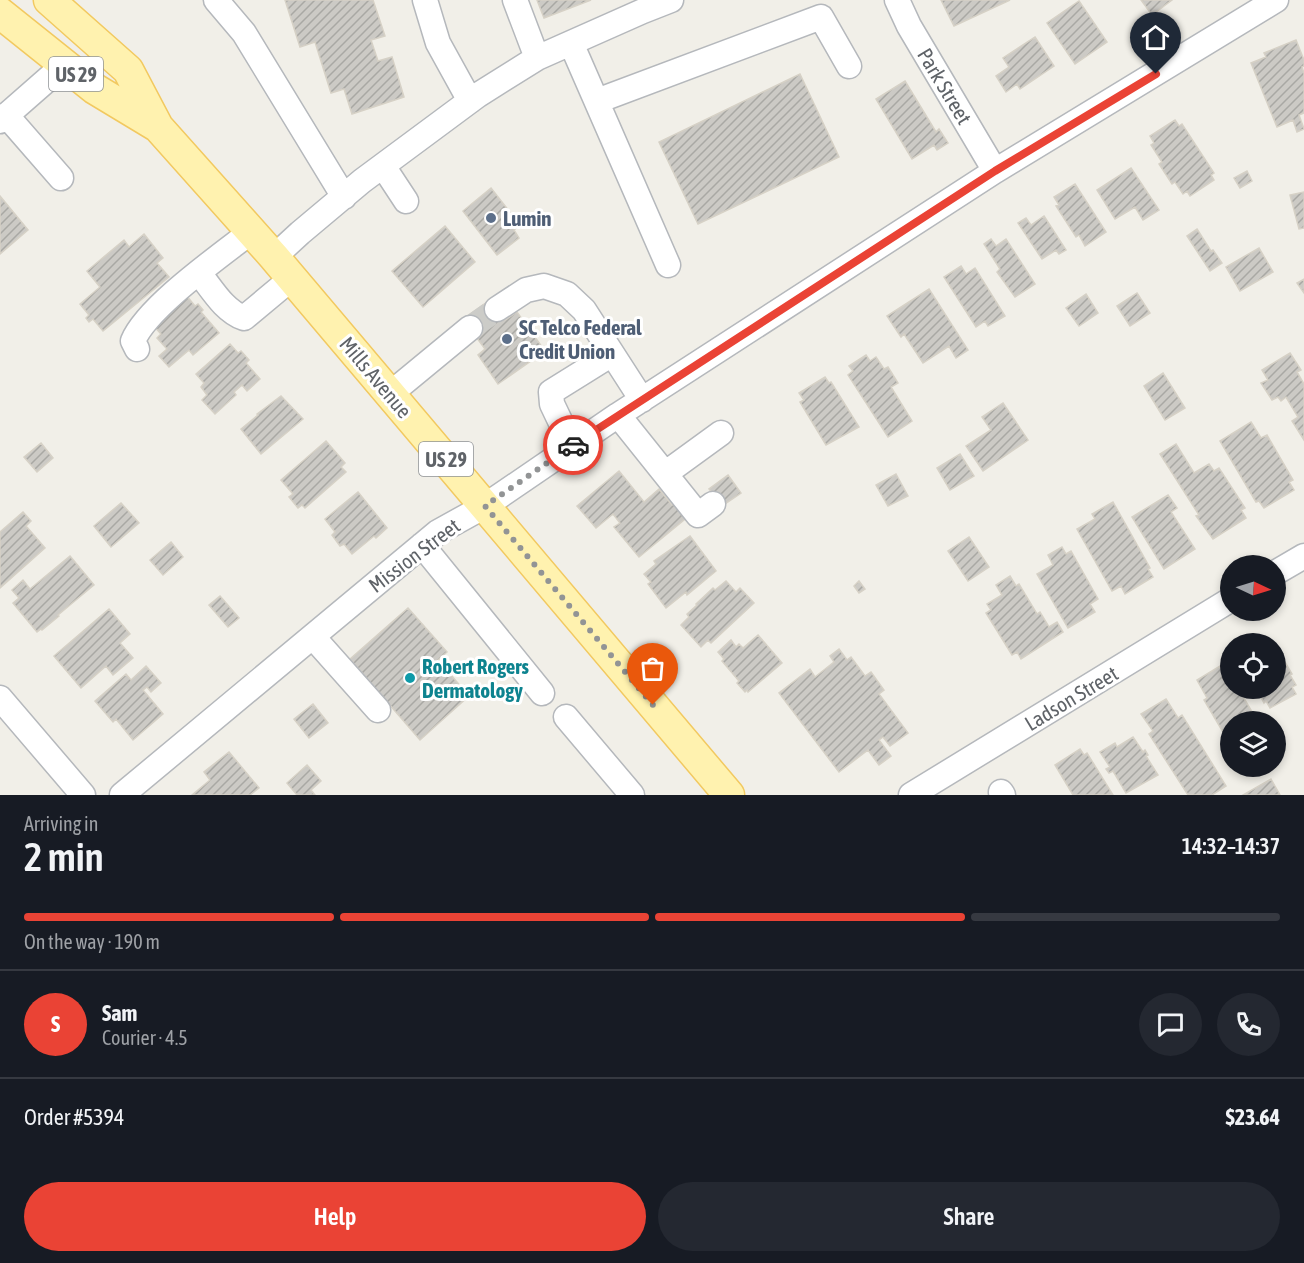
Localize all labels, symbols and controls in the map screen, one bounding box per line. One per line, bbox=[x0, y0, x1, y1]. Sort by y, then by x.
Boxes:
pin bbox=[1130, 12, 1181, 74]
icon: home bbox=[1139, 21, 1172, 54]
street label: Park Street bbox=[913, 44, 977, 128]
road number: US 29 bbox=[49, 57, 103, 91]
place label: Lumin bbox=[503, 206, 551, 230]
marker: Lumin bbox=[484, 211, 498, 225]
place label: SC Telco Federal Credit Union bbox=[519, 315, 642, 363]
street label: Mills Avenue bbox=[335, 332, 417, 422]
marker: SC Telco Federal Credit Union bbox=[500, 332, 514, 346]
courier bbox=[543, 415, 603, 475]
icon: car bbox=[557, 429, 590, 462]
road number: US 29 bbox=[419, 442, 473, 476]
street label: Mission Street bbox=[364, 513, 464, 597]
north arrow bbox=[1220, 555, 1286, 621]
map controls bbox=[1220, 555, 1286, 777]
button: locate bbox=[1220, 633, 1286, 699]
pin bbox=[627, 643, 678, 705]
icon: bag bbox=[636, 652, 669, 685]
place label: Robert Rogers Dermatology bbox=[422, 654, 529, 702]
street label: Ladson Street bbox=[1020, 661, 1122, 735]
marker: Robert Rogers Dermatology bbox=[403, 671, 417, 685]
button: layers bbox=[1220, 711, 1286, 777]
text: Arriving in bbox=[24, 812, 98, 835]
text: 14:32–14:37 bbox=[1182, 833, 1280, 859]
text: 2 min bbox=[24, 835, 104, 879]
text: On the way · 190 m bbox=[24, 930, 160, 953]
button: chat bbox=[1139, 993, 1202, 1056]
button: phone bbox=[1217, 993, 1280, 1056]
text: Sam bbox=[102, 1000, 137, 1026]
text: S bbox=[51, 1011, 60, 1037]
text: Courier · 4.5 bbox=[102, 1026, 188, 1049]
text: Order #5394 bbox=[24, 1104, 124, 1130]
text: $23.64 bbox=[1225, 1104, 1280, 1130]
button: Help bbox=[24, 1182, 646, 1251]
button: Share bbox=[658, 1182, 1280, 1251]

